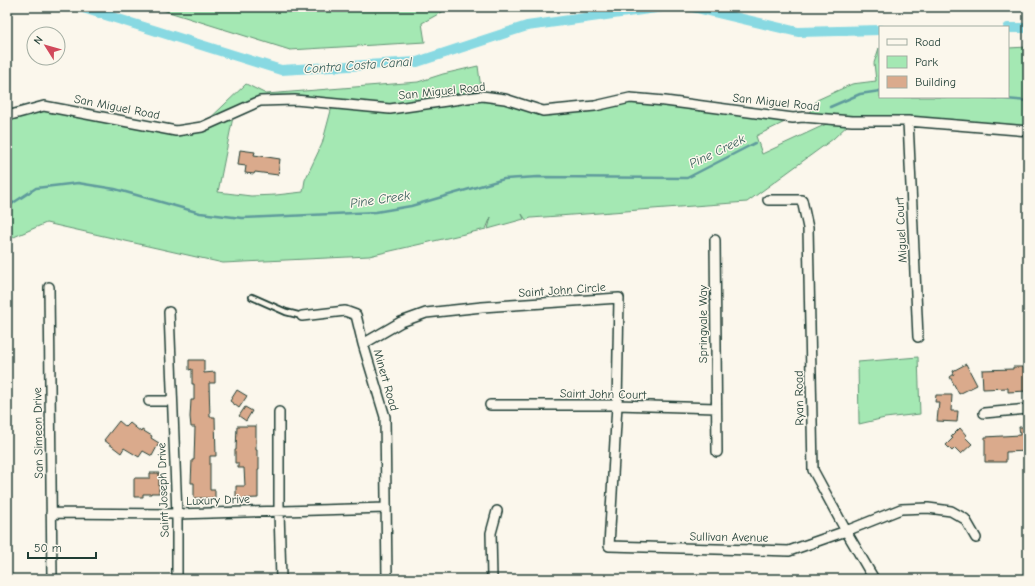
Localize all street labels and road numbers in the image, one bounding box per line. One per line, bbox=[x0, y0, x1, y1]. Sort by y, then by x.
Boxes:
street label: San Miguel Road bbox=[398, 79, 486, 103]
street label: San Miguel Road bbox=[732, 90, 820, 114]
street label: San Miguel Road bbox=[73, 92, 161, 122]
street label: Miguel Court bbox=[892, 196, 910, 263]
street label: Saint John Circle bbox=[518, 280, 606, 300]
street label: Springvale Way bbox=[696, 284, 710, 363]
street label: Minert Road bbox=[371, 348, 401, 412]
street label: Ryan Road bbox=[792, 370, 806, 426]
street label: Saint John Court bbox=[560, 386, 647, 402]
street label: San Simeon Drive bbox=[30, 387, 46, 479]
street label: Saint Joseph Drive bbox=[154, 442, 172, 538]
street label: Luxury Drive bbox=[186, 492, 250, 508]
street label: Sullivan Avenue bbox=[689, 529, 769, 545]

